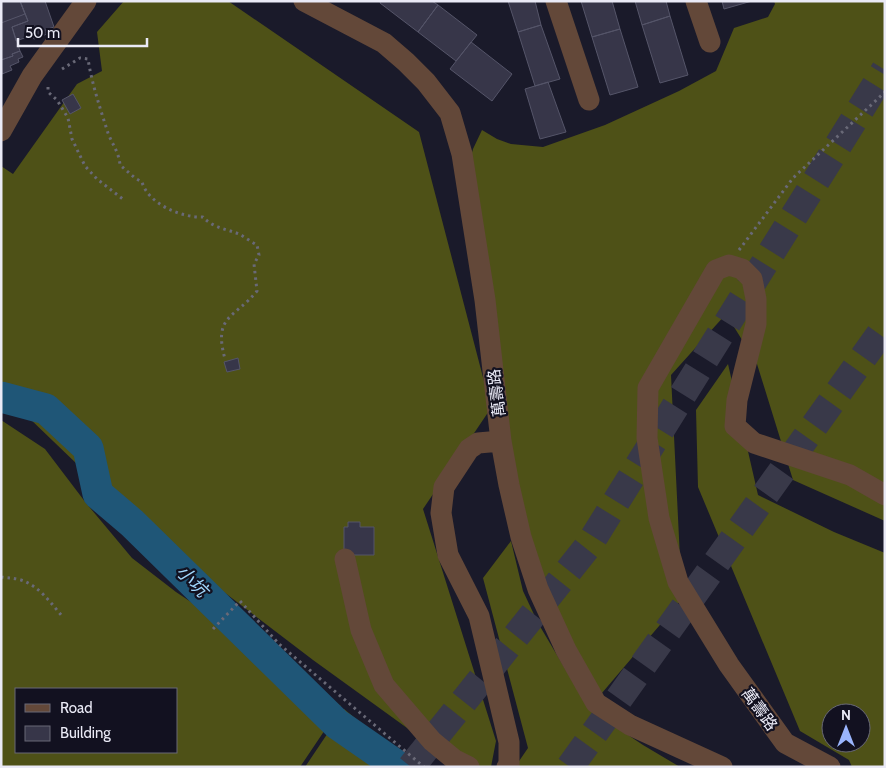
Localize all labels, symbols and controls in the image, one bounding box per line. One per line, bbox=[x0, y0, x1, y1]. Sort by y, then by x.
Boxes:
scale bar bbox=[18, 15, 146, 47]
text: 50 m bbox=[25, 24, 60, 42]
street label: 萬壽路 bbox=[484, 368, 509, 418]
water label: 小坑 bbox=[171, 560, 215, 604]
street label: 萬壽路 bbox=[738, 684, 781, 734]
legend bbox=[15, 688, 178, 753]
text: Road bbox=[60, 699, 93, 717]
north arrow bbox=[821, 703, 871, 753]
text: N bbox=[841, 706, 851, 724]
text: Building bbox=[60, 724, 111, 742]

